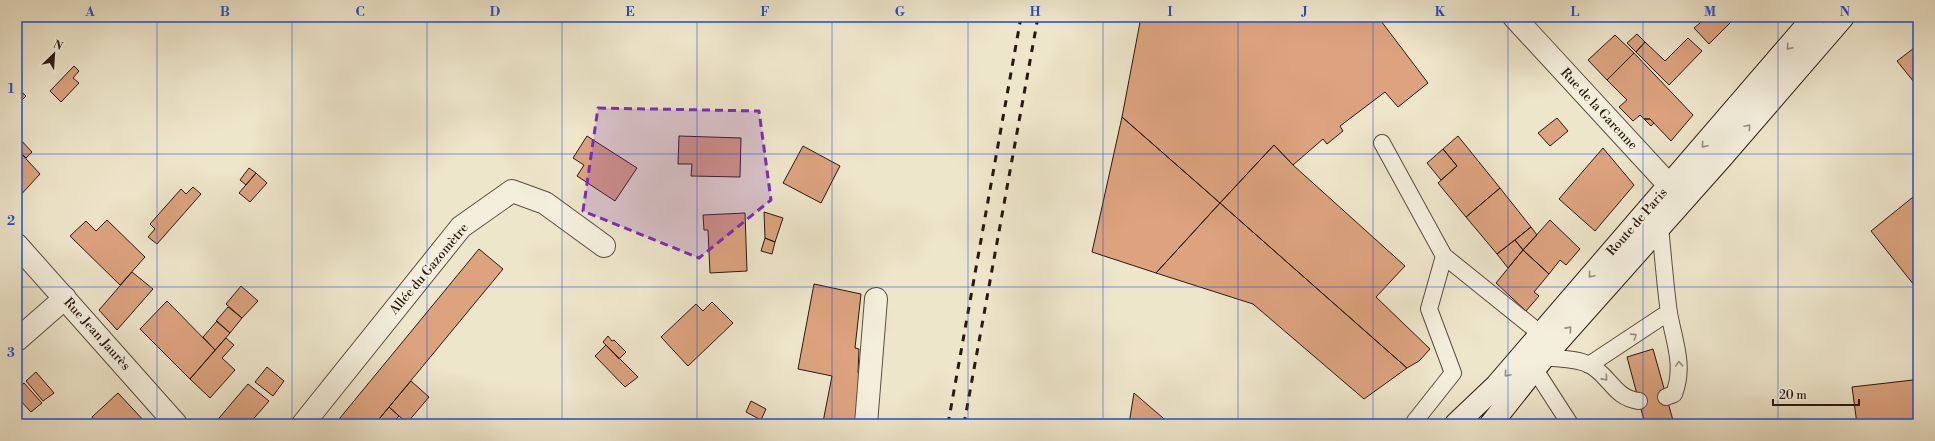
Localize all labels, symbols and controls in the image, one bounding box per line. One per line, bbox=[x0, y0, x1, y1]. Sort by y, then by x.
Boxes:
text: A bbox=[84, 4, 95, 20]
text: B bbox=[220, 4, 230, 20]
text: C bbox=[355, 4, 365, 20]
text: D bbox=[490, 4, 500, 20]
text: E bbox=[625, 4, 635, 20]
text: F bbox=[760, 4, 770, 20]
text: G bbox=[895, 4, 906, 20]
text: H bbox=[1030, 4, 1041, 20]
text: I bbox=[1167, 4, 1173, 20]
text: J bbox=[1300, 4, 1308, 20]
text: K bbox=[1435, 4, 1446, 20]
text: L bbox=[1571, 4, 1580, 20]
text: M bbox=[1704, 4, 1716, 20]
text: N bbox=[1840, 4, 1851, 20]
north arrow bbox=[34, 34, 74, 74]
text: N bbox=[51, 38, 65, 54]
one-way arrow bbox=[1787, 42, 1794, 49]
street label: Rue de la Garenne bbox=[1557, 65, 1641, 153]
text: 1 bbox=[8, 81, 15, 97]
one-way arrow bbox=[1743, 124, 1751, 132]
one-way arrow bbox=[1701, 140, 1708, 147]
street label: Route de Paris bbox=[1603, 185, 1671, 259]
text: 2 bbox=[7, 213, 15, 229]
street label: Allée du Gazomètre bbox=[386, 220, 472, 319]
one-way arrow bbox=[1589, 270, 1596, 277]
street label: Rue Jean Jaurès bbox=[60, 294, 134, 374]
one-way arrow bbox=[1565, 326, 1572, 334]
one-way arrow bbox=[1630, 333, 1637, 340]
text: 3 bbox=[7, 345, 15, 361]
one-way arrow bbox=[1675, 361, 1683, 367]
one-way arrow bbox=[1504, 369, 1511, 376]
one-way arrow bbox=[1600, 374, 1607, 381]
scale bar bbox=[1773, 381, 1859, 407]
text: 20 m bbox=[1779, 388, 1807, 403]

